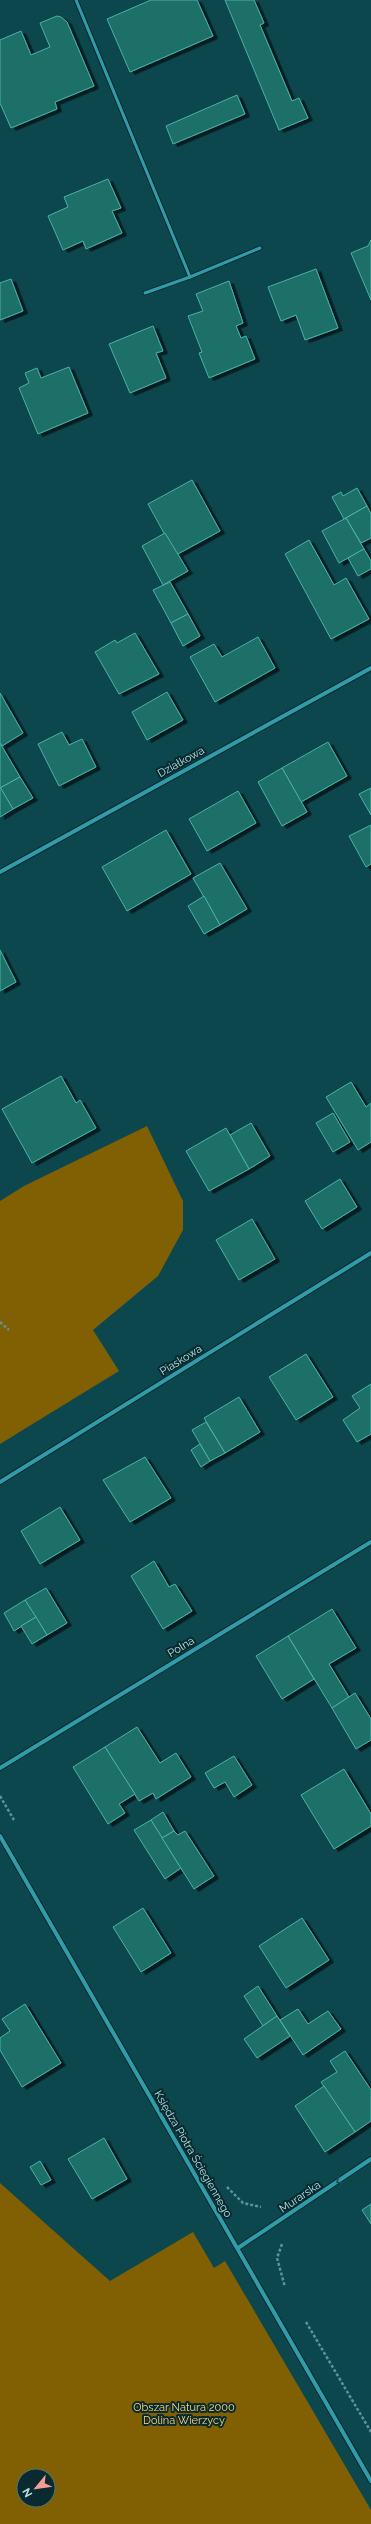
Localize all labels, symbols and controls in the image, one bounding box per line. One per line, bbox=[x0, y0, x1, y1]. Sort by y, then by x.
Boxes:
street label: Działkowa bbox=[155, 744, 207, 780]
street label: Piaskowa bbox=[158, 1342, 204, 1378]
street label: Polna bbox=[165, 1634, 197, 1660]
street label: Księdza Piotra Ściegiennego bbox=[151, 2088, 236, 2220]
one-way arrow bbox=[336, 2176, 343, 2184]
street label: Murarska bbox=[277, 2178, 323, 2216]
park label: Obszar Natura 2000 Dolina Wierzycy bbox=[133, 2401, 235, 2427]
north arrow bbox=[16, 2468, 56, 2508]
text: N bbox=[20, 2486, 35, 2499]

